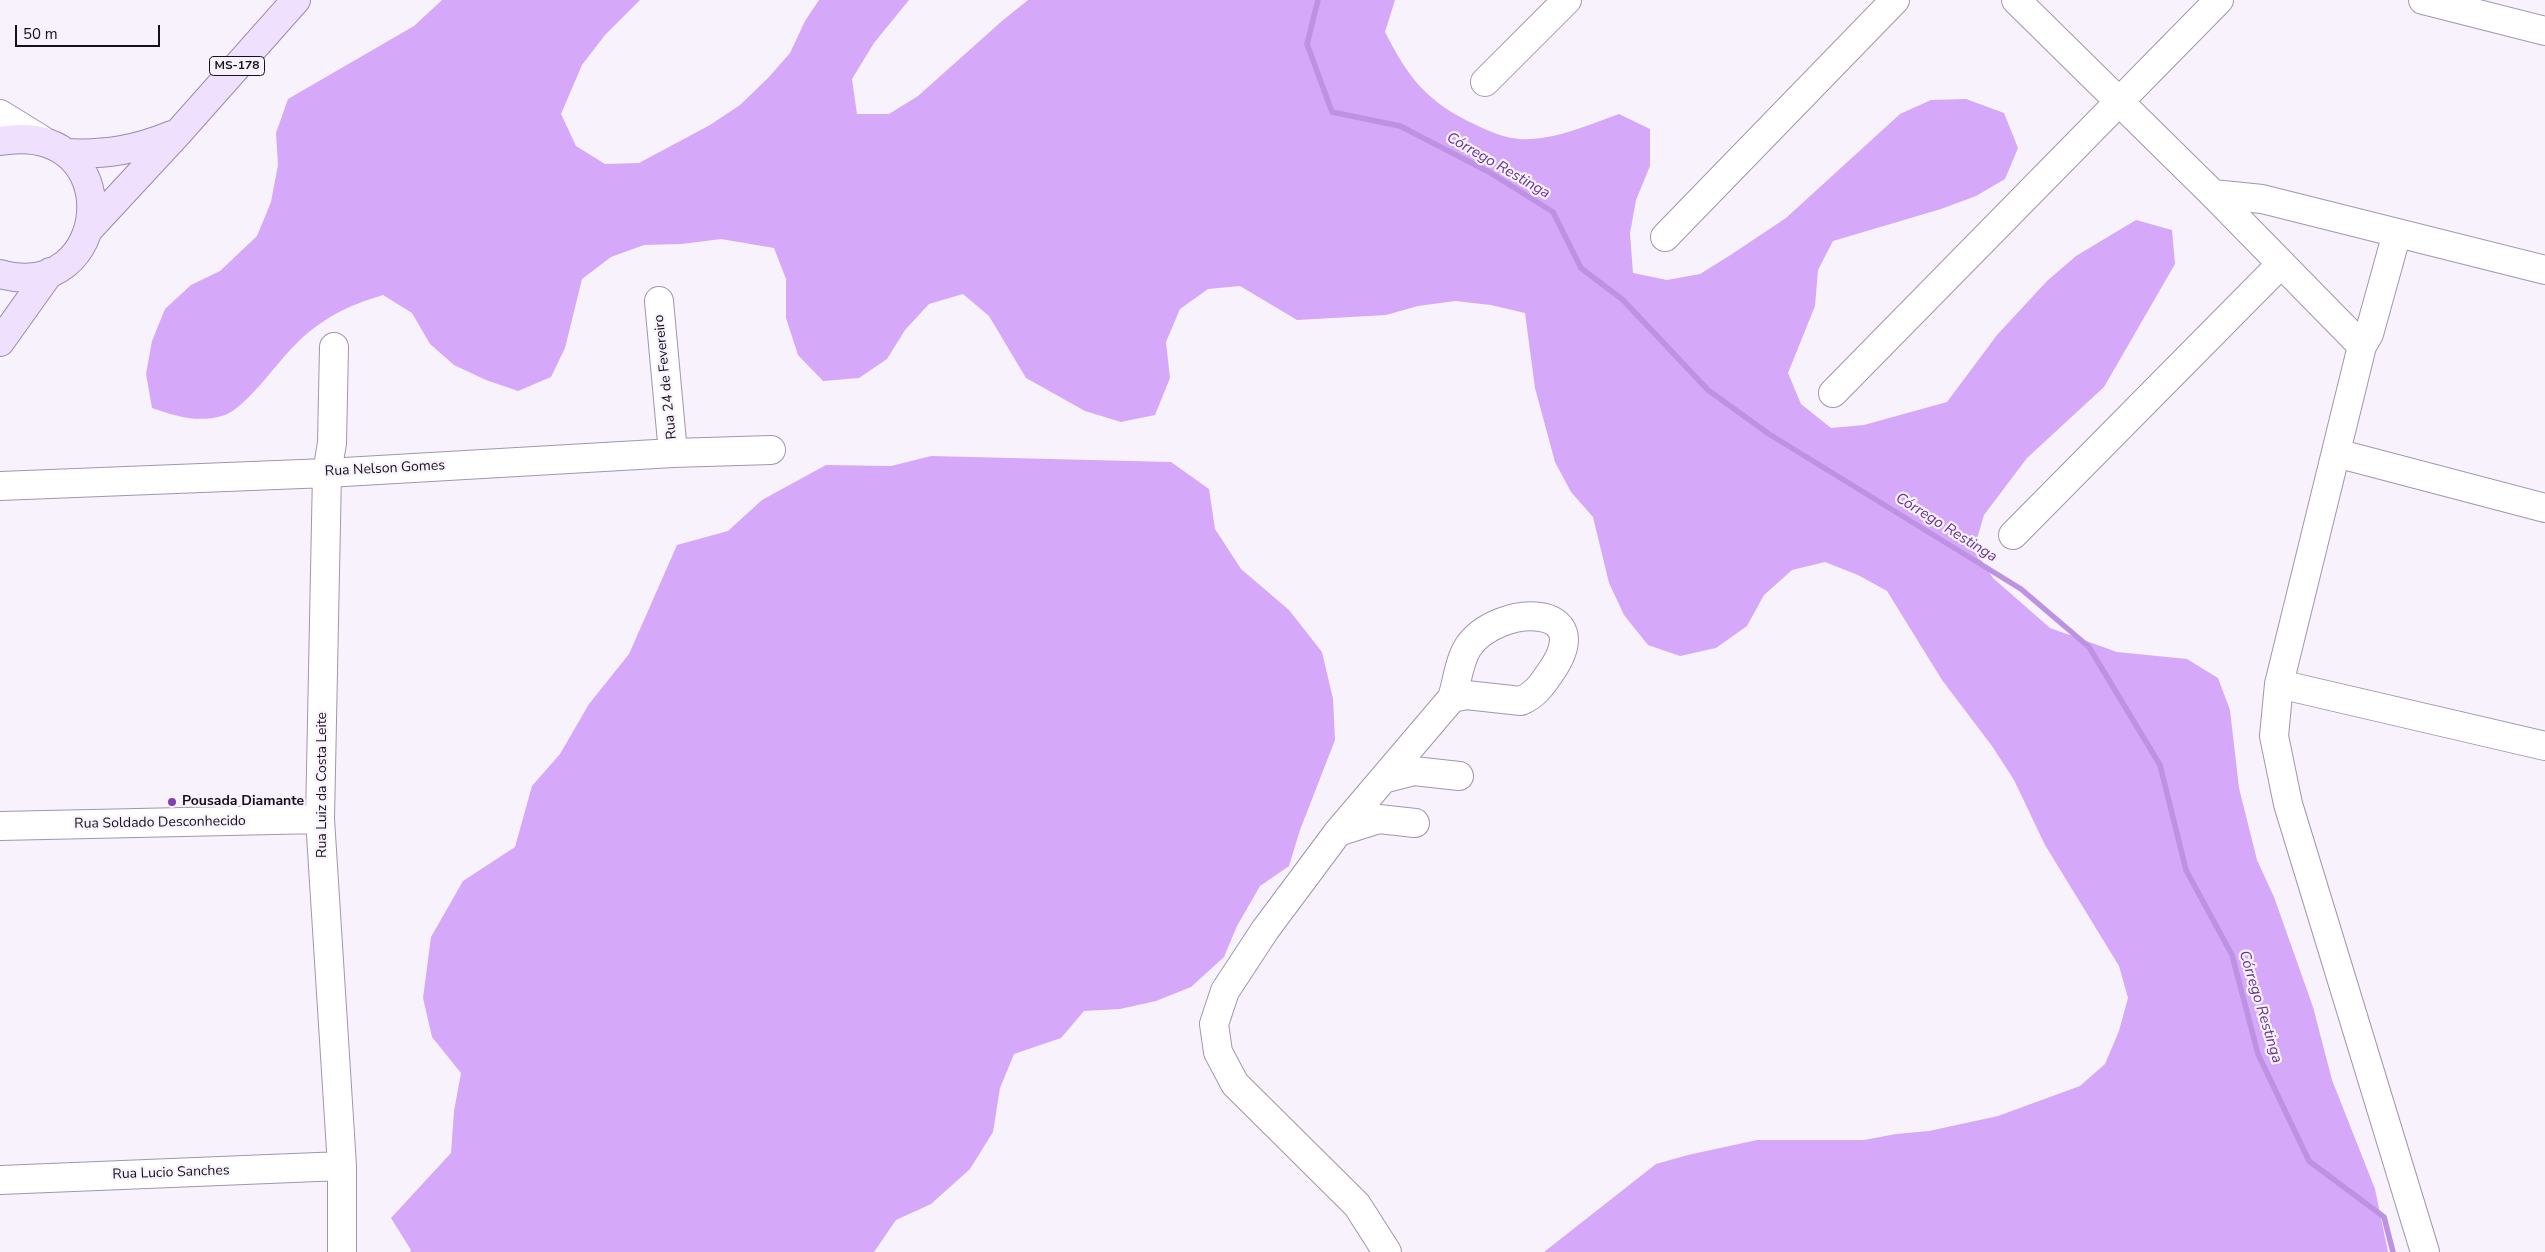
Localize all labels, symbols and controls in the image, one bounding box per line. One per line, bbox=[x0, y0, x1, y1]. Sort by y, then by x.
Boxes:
scale bar bbox=[18, 15, 162, 47]
text: 50 m bbox=[23, 24, 58, 44]
road number: MS-178 bbox=[210, 56, 264, 76]
water label: Córrego Restinga bbox=[1443, 129, 1553, 203]
street label: Rua 24 de Fevereiro bbox=[651, 314, 681, 440]
street label: Rua Nelson Gomes bbox=[324, 457, 446, 481]
water label: Córrego Restinga bbox=[1892, 490, 2000, 566]
street label: Rua Luiz da Costa Leite bbox=[315, 712, 331, 858]
place label: Pousada Diamante bbox=[182, 794, 304, 810]
marker: Pousada Diamante bbox=[166, 796, 178, 808]
street label: Rua Soldado Desconhecido bbox=[74, 813, 246, 833]
water label: Córrego Restinga bbox=[2234, 949, 2286, 1065]
street label: Rua Lucio Sanches bbox=[112, 1163, 230, 1183]

